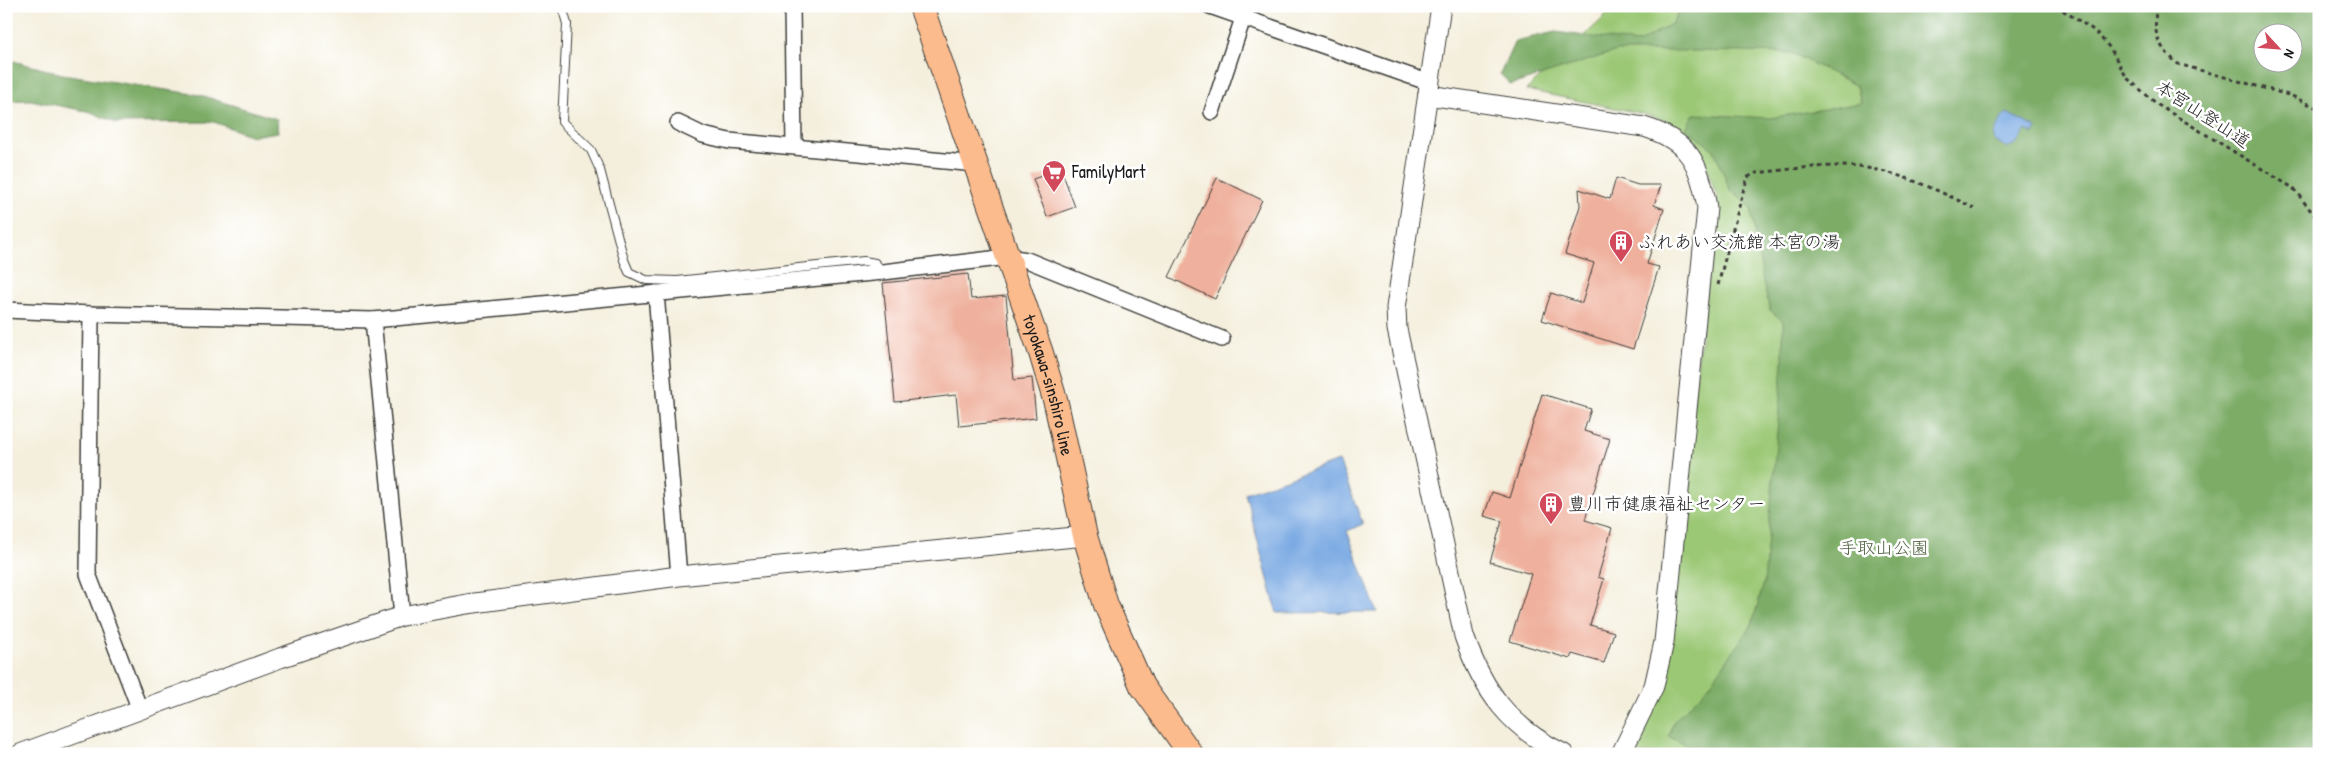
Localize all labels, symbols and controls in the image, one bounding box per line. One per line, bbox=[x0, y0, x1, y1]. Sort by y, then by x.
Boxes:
north arrow bbox=[2252, 22, 2302, 72]
text: N bbox=[2280, 46, 2300, 62]
street label: 本宮山登山道 bbox=[2151, 74, 2255, 153]
supermarket icon: FamilyMart bbox=[1041, 159, 1067, 193]
place label: FamilyMart bbox=[1071, 159, 1146, 184]
building icon: ふれあい交流館 本宮の湯 bbox=[1608, 229, 1634, 263]
place label: ふれあい交流館 本宮の湯 bbox=[1638, 229, 1840, 254]
street label: toyokawa-sinshiro line bbox=[1017, 311, 1080, 458]
building icon: 豊川市健康福祉センター bbox=[1538, 491, 1564, 525]
place label: 豊川市健康福祉センター bbox=[1568, 491, 1765, 516]
park label: 手取山公園 bbox=[1839, 535, 1929, 560]

